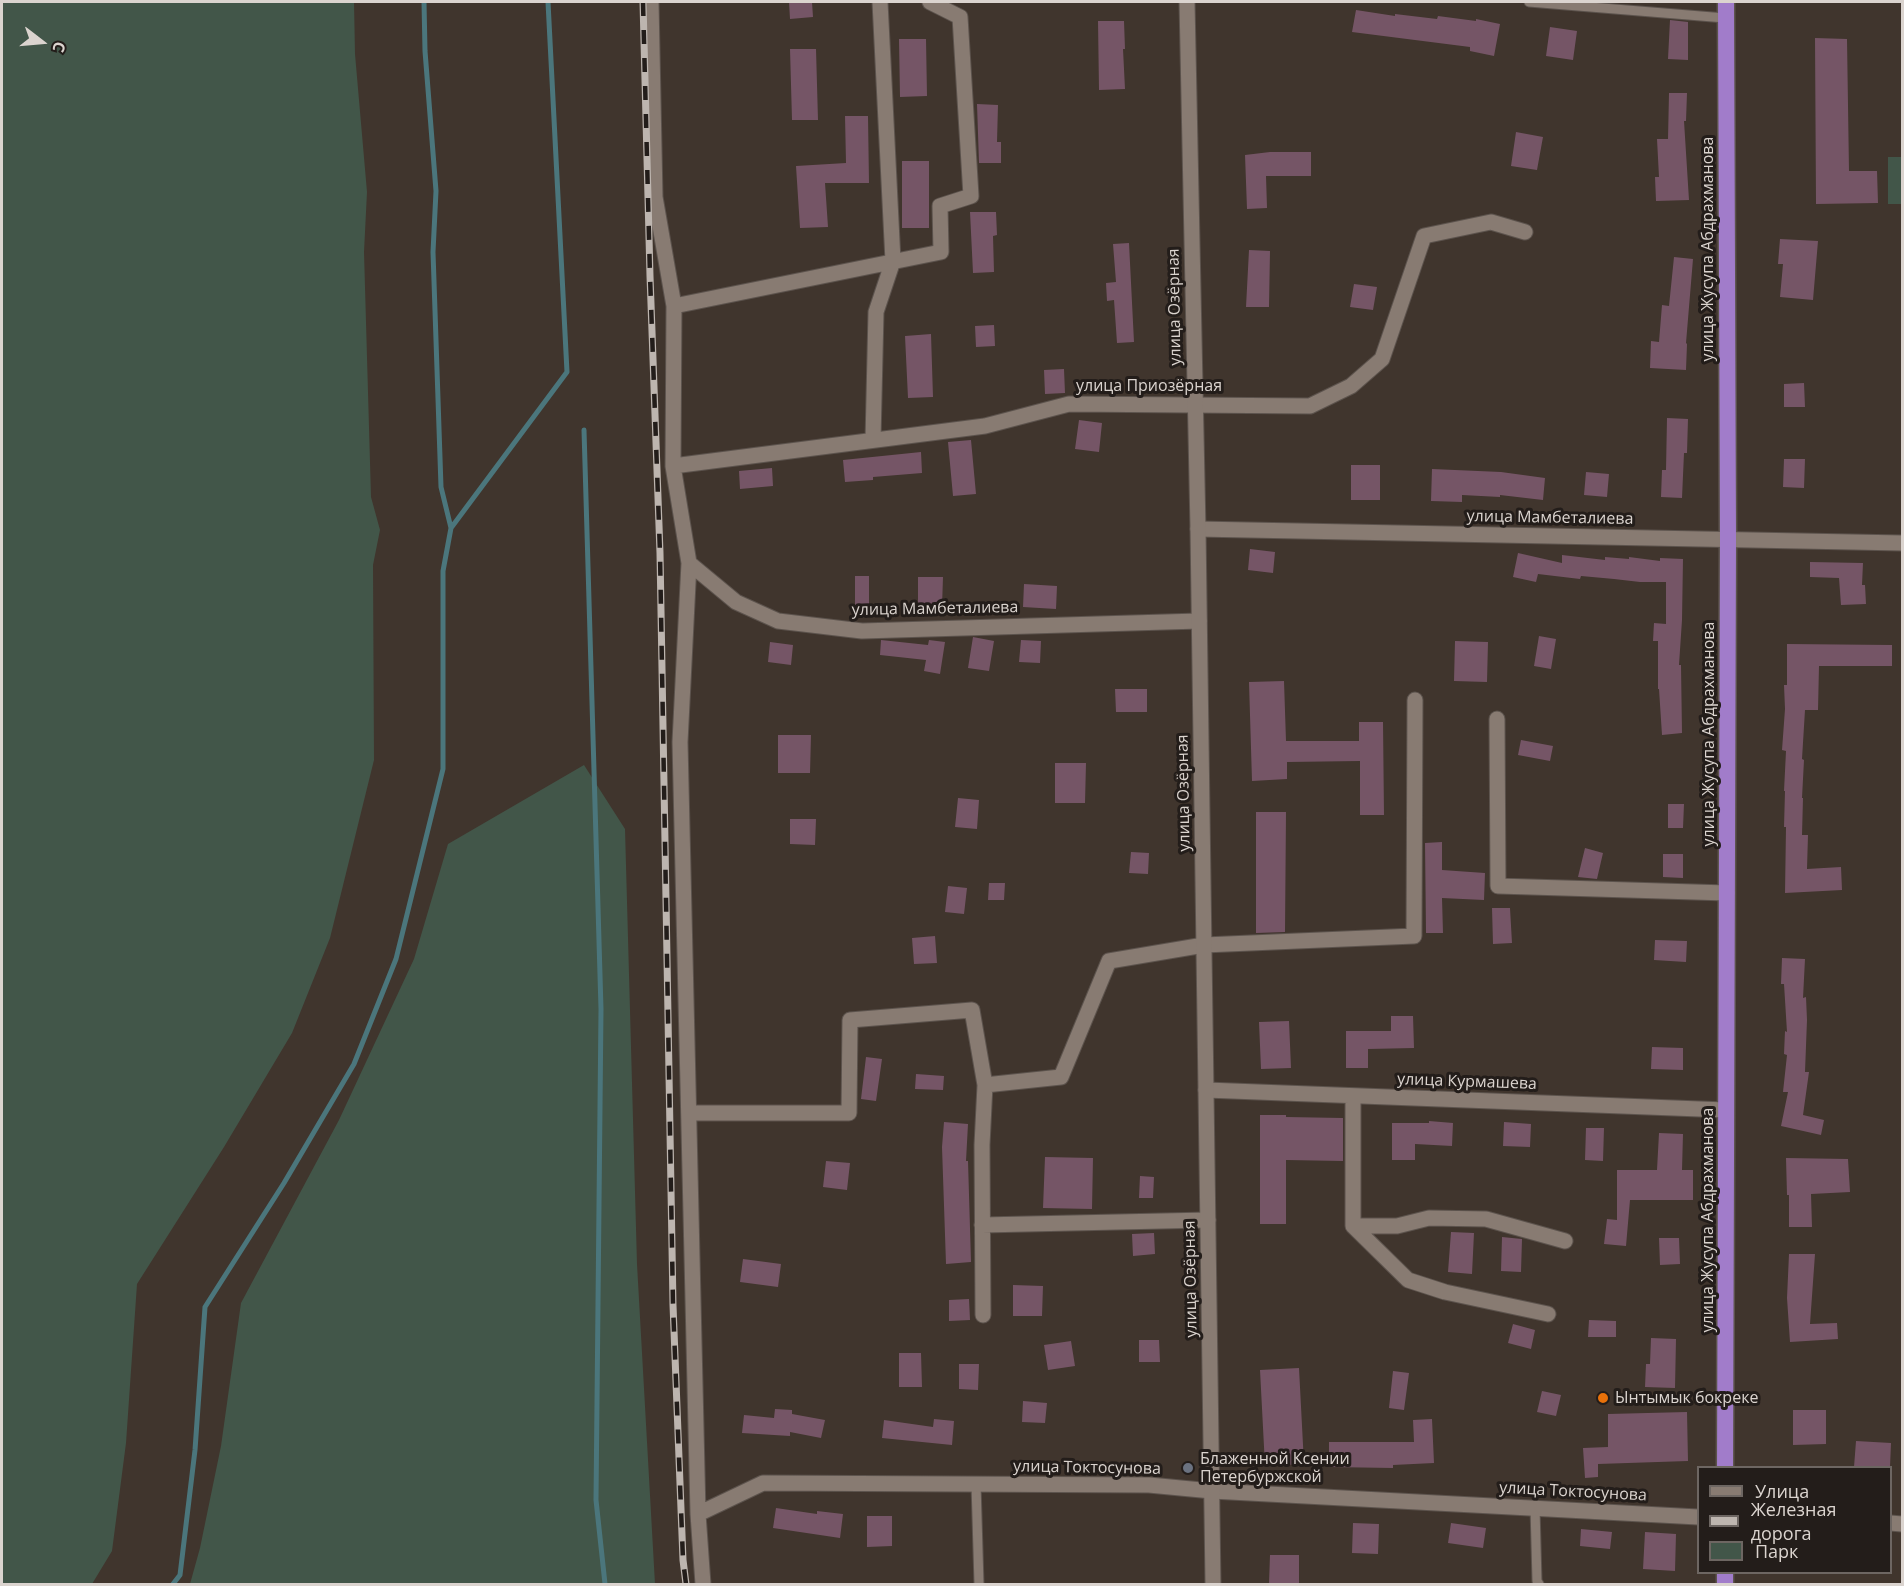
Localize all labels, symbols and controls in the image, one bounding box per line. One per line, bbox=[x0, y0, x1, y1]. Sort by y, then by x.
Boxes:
north arrow bbox=[12, 12, 72, 72]
text: С bbox=[47, 39, 71, 55]
street label: улица Жусупа Абдрахманова bbox=[1698, 137, 1718, 361]
street label: улица Озёрная bbox=[1164, 248, 1186, 366]
street label: улица Приозёрная bbox=[1076, 376, 1222, 396]
street label: улица Мамбеталиева bbox=[1466, 507, 1634, 529]
street label: улица Мамбеталиева bbox=[851, 598, 1019, 620]
street label: улица Жусупа Абдрахманова bbox=[1699, 622, 1719, 846]
street label: улица Озёрная bbox=[1173, 734, 1195, 852]
street label: улица Курмашева bbox=[1397, 1070, 1537, 1094]
street label: улица Жусупа Абдрахманова bbox=[1698, 1108, 1718, 1332]
street label: улица Озёрная bbox=[1180, 1220, 1202, 1338]
place label: Ынтымык бокреке bbox=[1615, 1388, 1758, 1408]
marker: Ынтымык бокреке bbox=[1596, 1391, 1610, 1405]
place label: Блаженной Ксении Петербуржской bbox=[1200, 1449, 1350, 1487]
street label: улица Токтосунова bbox=[1013, 1457, 1161, 1479]
marker: Блаженной Ксении Петербуржской bbox=[1181, 1461, 1195, 1475]
legend bbox=[1697, 1466, 1892, 1574]
street label: улица Токтосунова bbox=[1499, 1479, 1647, 1505]
text: Улица bbox=[1755, 1479, 1809, 1503]
text: Железная дорога bbox=[1751, 1497, 1836, 1545]
text: Парк bbox=[1755, 1539, 1798, 1563]

